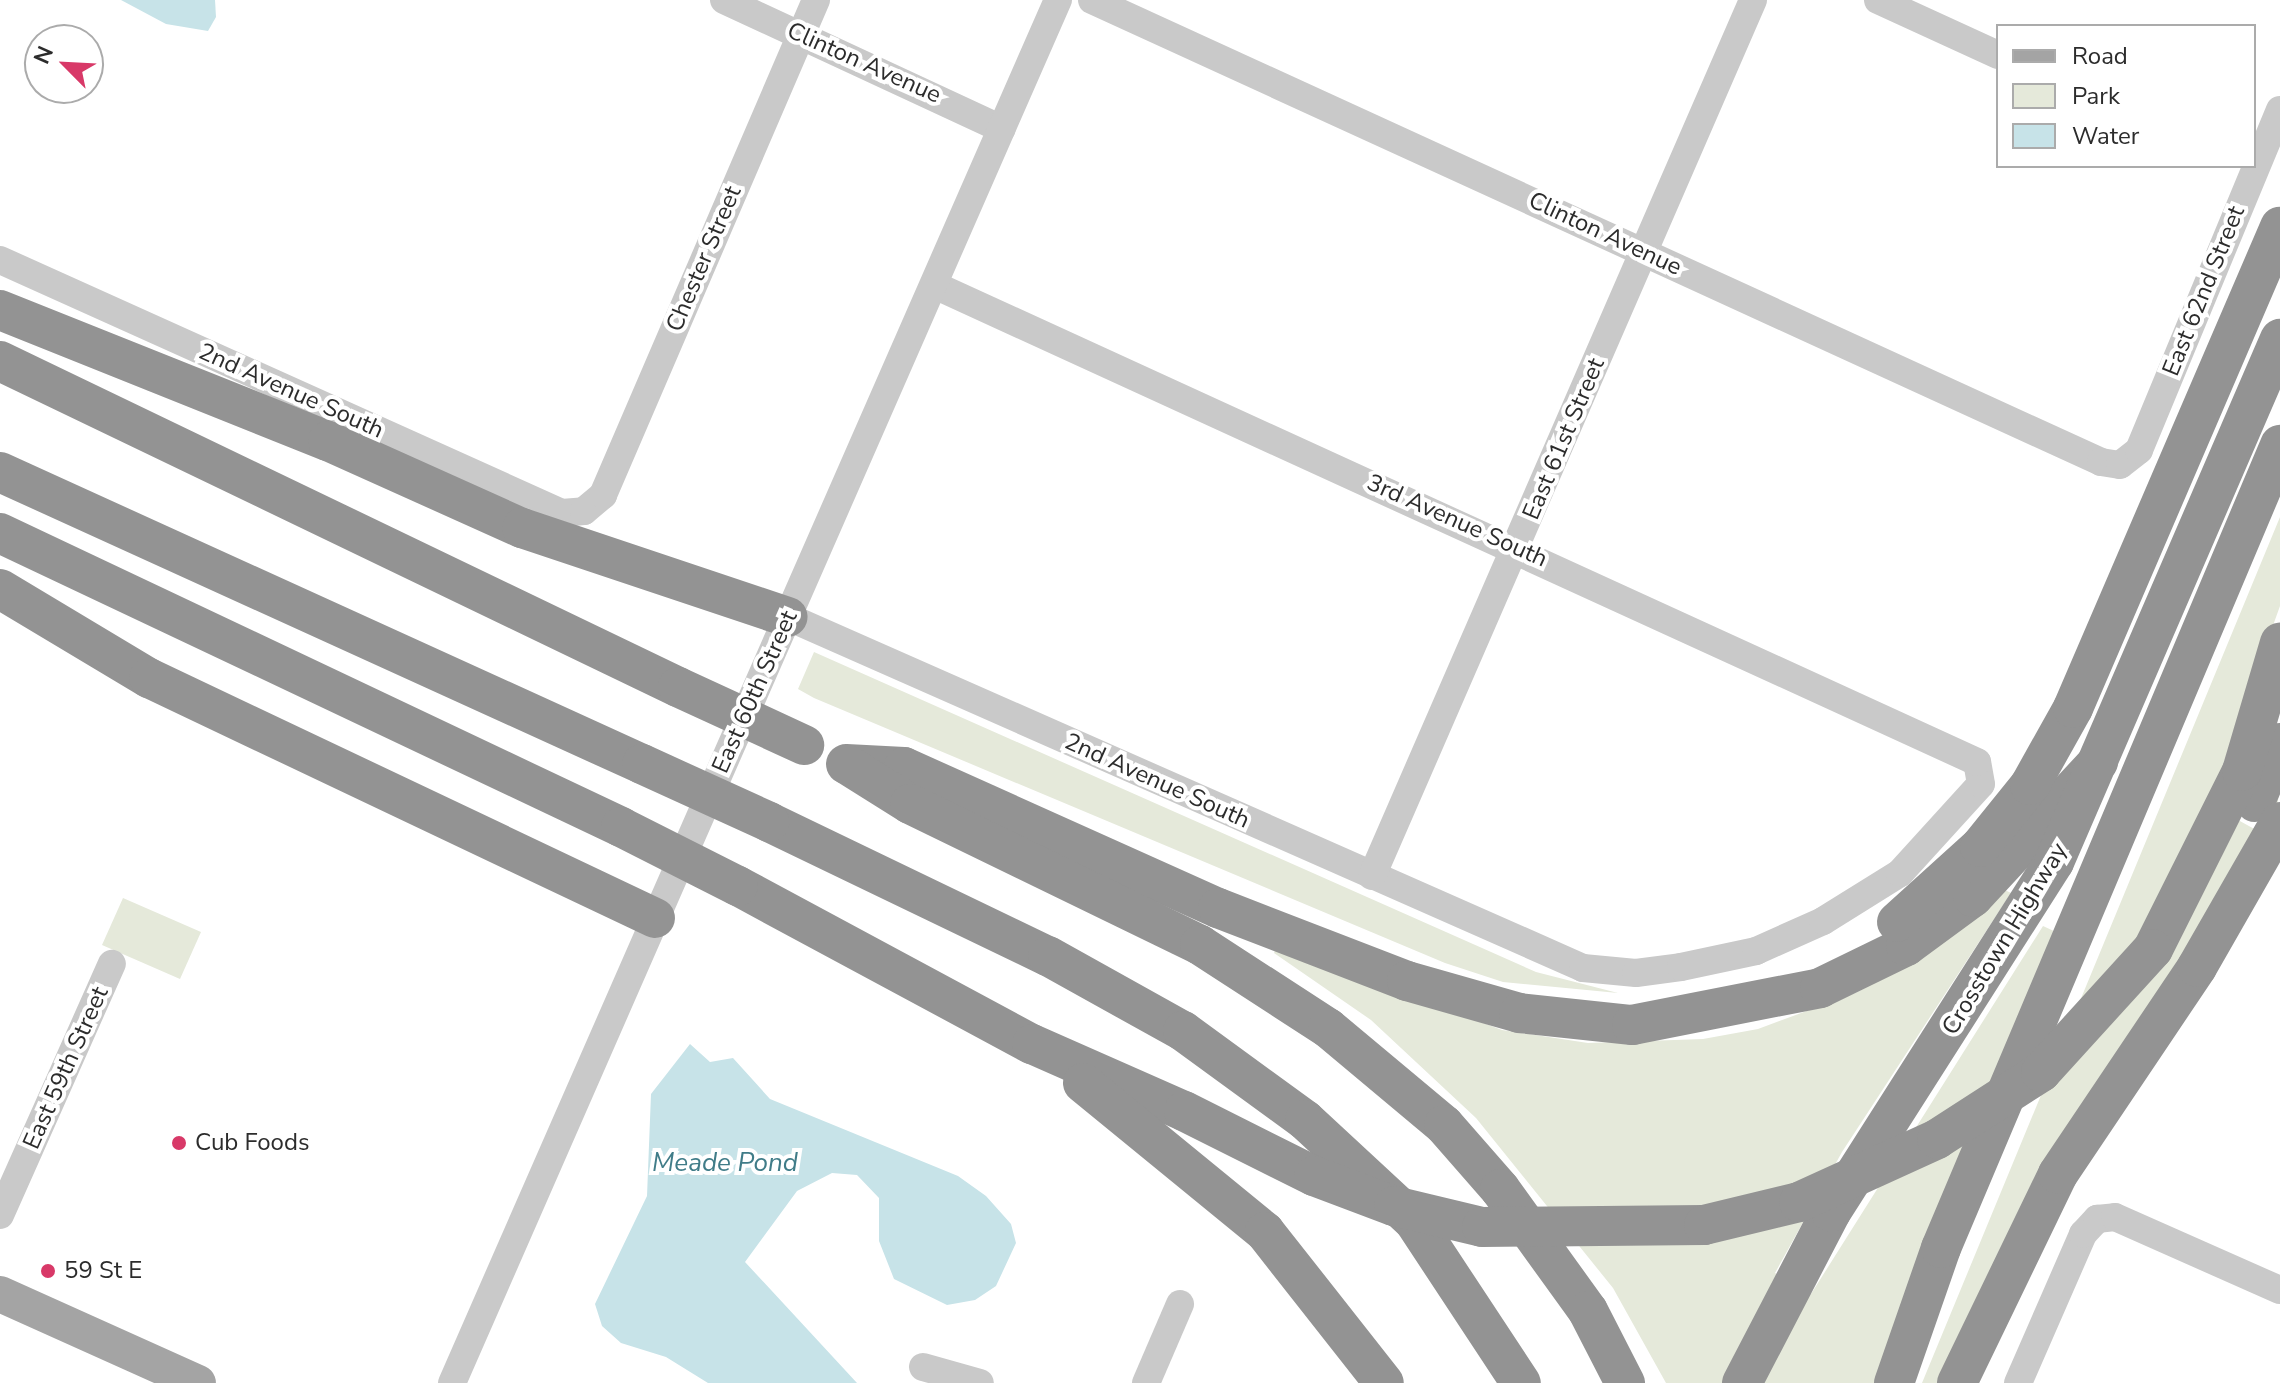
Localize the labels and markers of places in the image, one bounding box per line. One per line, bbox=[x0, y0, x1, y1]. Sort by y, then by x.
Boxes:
place label: Cub Foods bbox=[195, 1129, 309, 1157]
marker: Cub Foods bbox=[170, 1134, 188, 1152]
place label: 59 St E bbox=[64, 1257, 142, 1285]
marker: 59 St E bbox=[39, 1262, 57, 1280]

